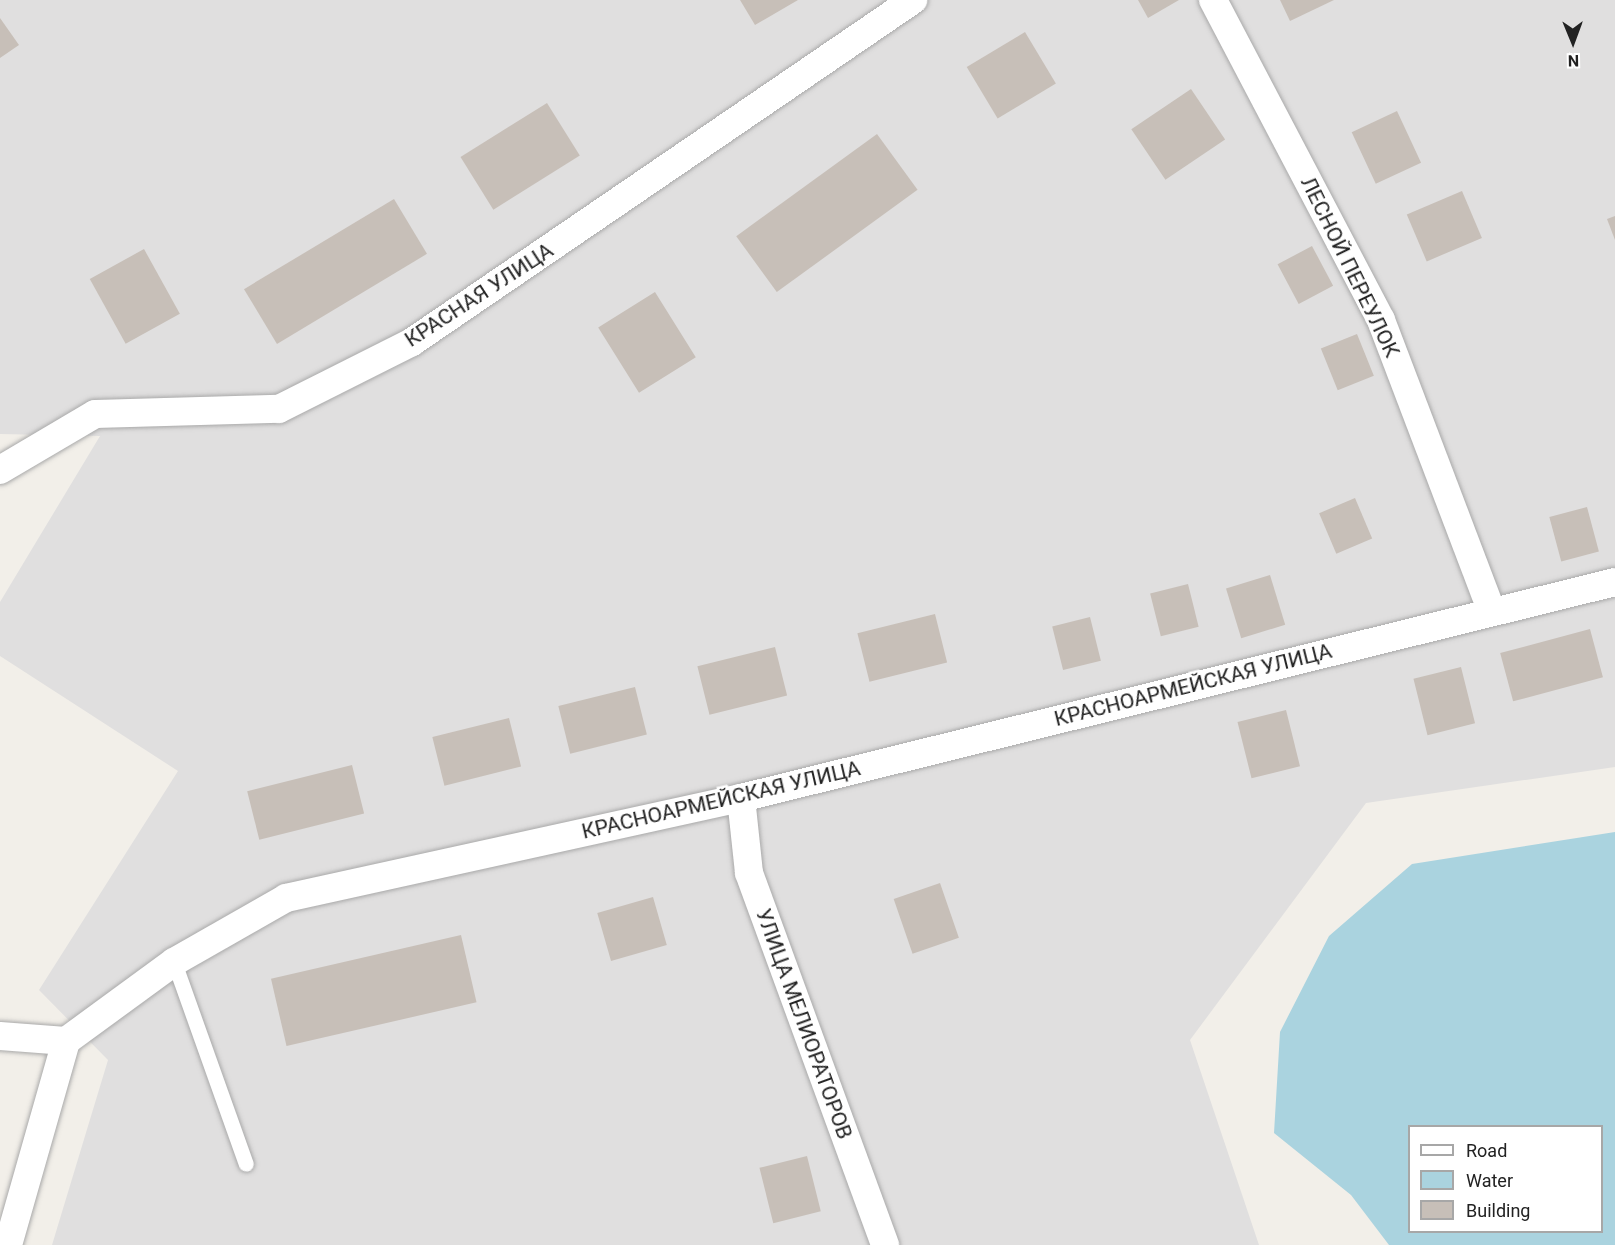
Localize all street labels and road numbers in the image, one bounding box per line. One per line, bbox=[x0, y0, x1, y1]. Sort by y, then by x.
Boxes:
street label: ЛЕСНОЙ ПЕРЕУЛОК bbox=[1295, 173, 1405, 361]
street label: КРАСНАЯ УЛИЦА bbox=[400, 238, 558, 352]
street label: КРАСНОАРМЕЙСКАЯ УЛИЦА bbox=[1052, 638, 1334, 732]
street label: КРАСНОАРМЕЙСКАЯ УЛИЦА bbox=[579, 756, 863, 844]
street label: УЛИЦА МЕЛИОРАТОРОВ bbox=[751, 905, 857, 1143]

